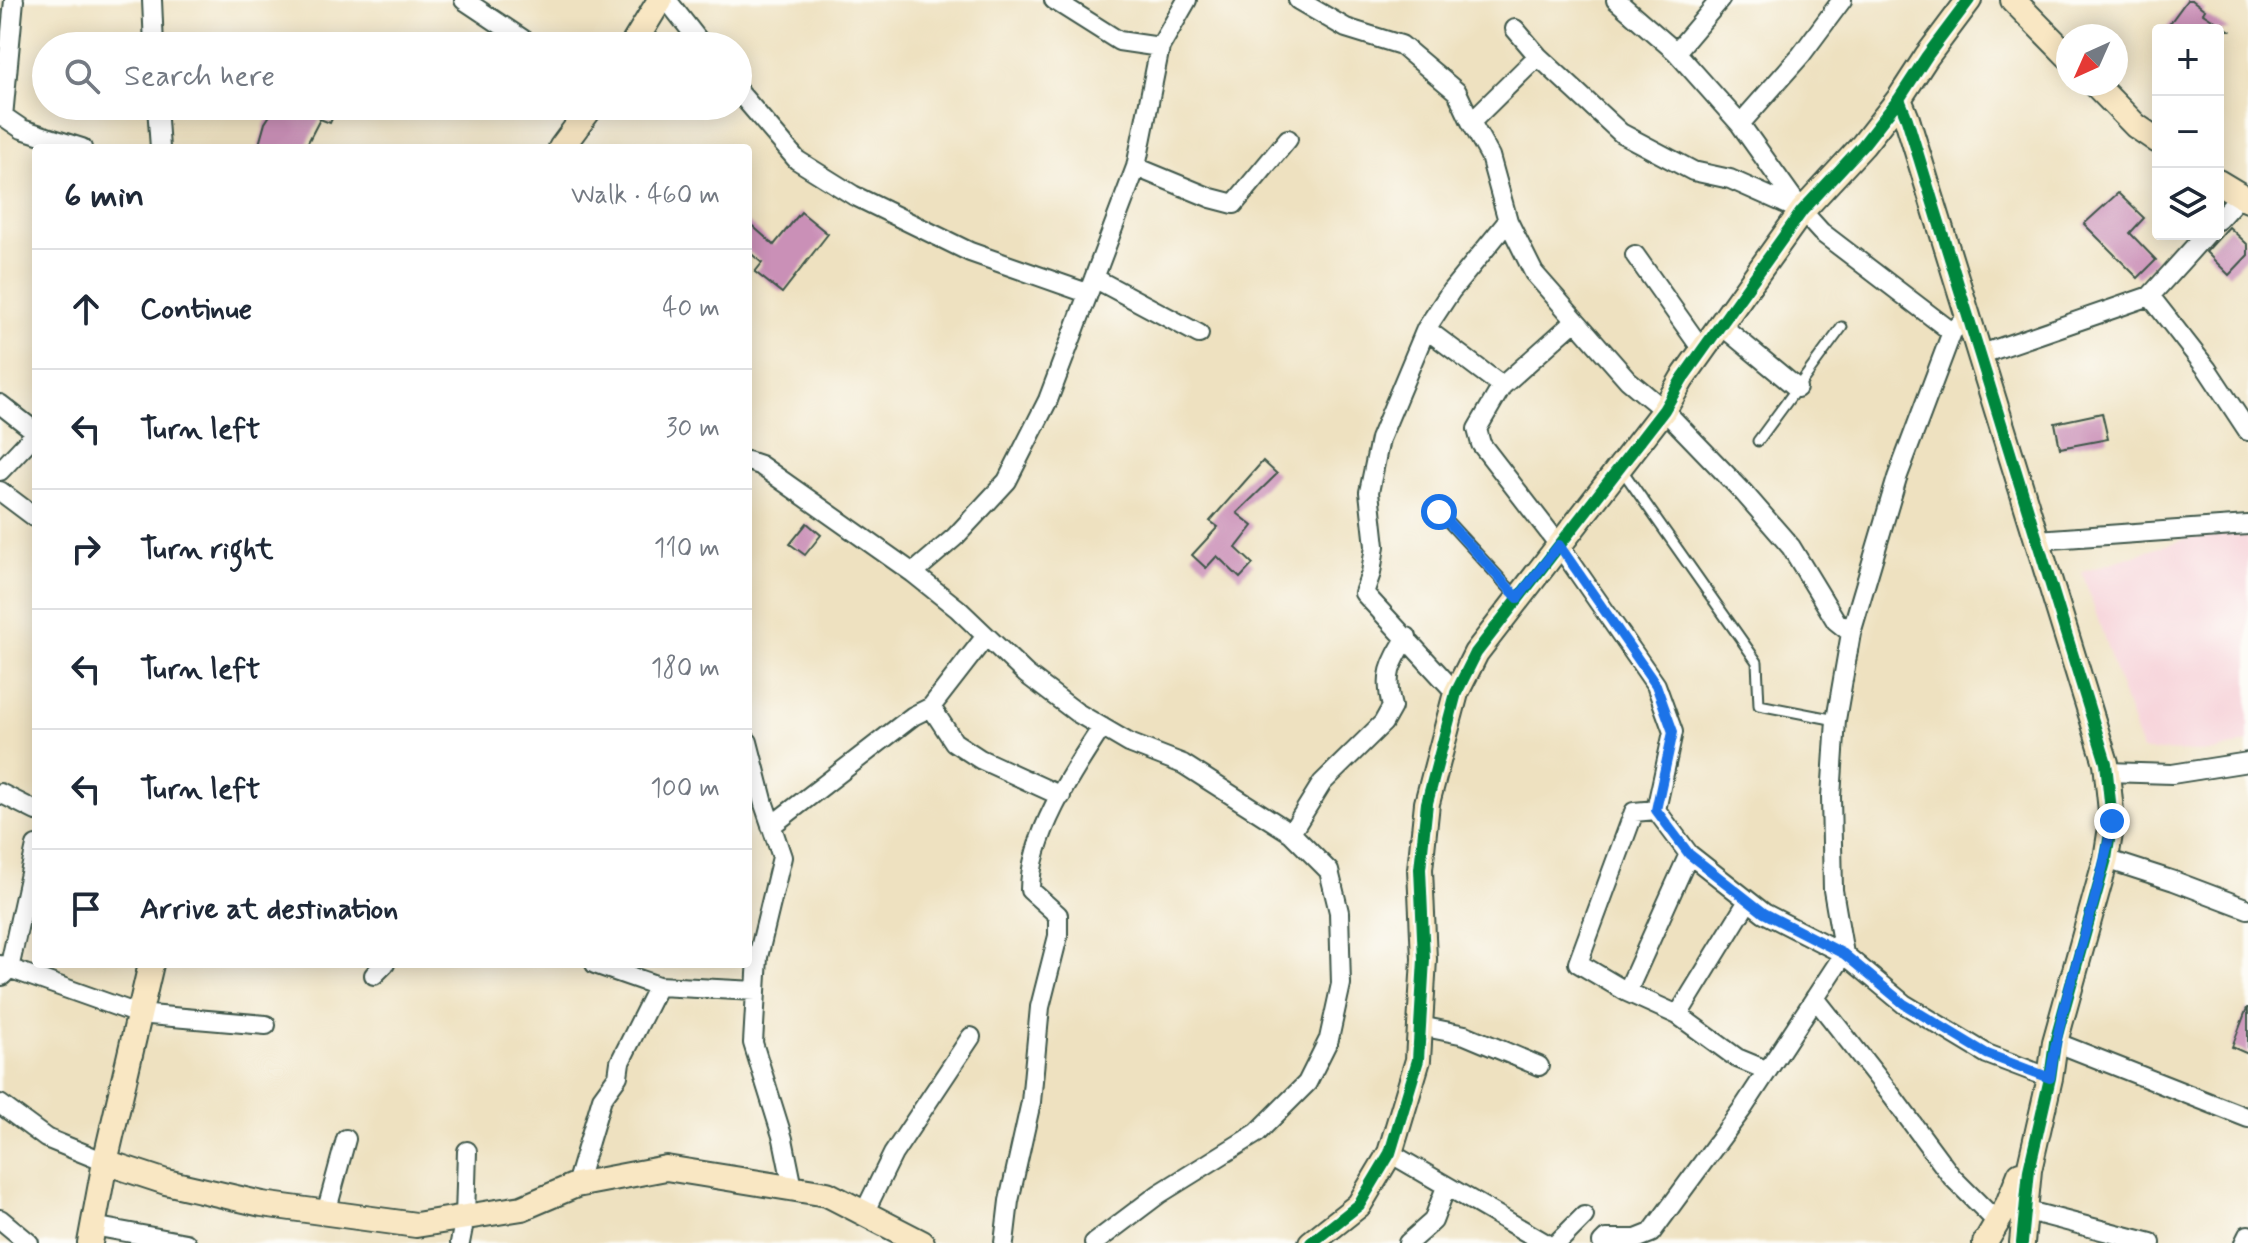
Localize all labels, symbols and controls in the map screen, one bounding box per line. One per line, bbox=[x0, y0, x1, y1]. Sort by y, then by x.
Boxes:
north arrow bbox=[2056, 24, 2128, 96]
map controls bbox=[2152, 24, 2224, 240]
button: + bbox=[2152, 24, 2224, 96]
search box bbox=[32, 32, 752, 120]
icon: search bbox=[60, 54, 104, 98]
text: Search here bbox=[124, 57, 275, 96]
button: − bbox=[2152, 96, 2224, 168]
button: layers bbox=[2152, 168, 2224, 240]
text: 6 min bbox=[64, 174, 144, 219]
text: Walk · 460 m bbox=[571, 179, 720, 213]
icon: ahead bbox=[64, 287, 108, 331]
text: Continue bbox=[140, 290, 252, 329]
text: 40 m bbox=[662, 292, 720, 326]
icon: left bbox=[64, 407, 108, 451]
text: Turn left bbox=[140, 410, 260, 449]
text: 30 m bbox=[666, 412, 720, 446]
route start bbox=[1421, 494, 1457, 530]
icon: right bbox=[64, 527, 108, 571]
text: Turn right bbox=[140, 530, 273, 569]
text: 110 m bbox=[654, 532, 720, 566]
icon: left bbox=[64, 647, 108, 691]
text: Turn left bbox=[140, 650, 260, 689]
text: 180 m bbox=[651, 652, 720, 686]
icon: left bbox=[64, 767, 108, 811]
text: Turn left bbox=[140, 770, 260, 809]
text: 100 m bbox=[650, 772, 720, 806]
route end bbox=[2094, 803, 2130, 839]
icon: arrive bbox=[64, 887, 108, 931]
text: Arrive at destination bbox=[140, 890, 398, 929]

